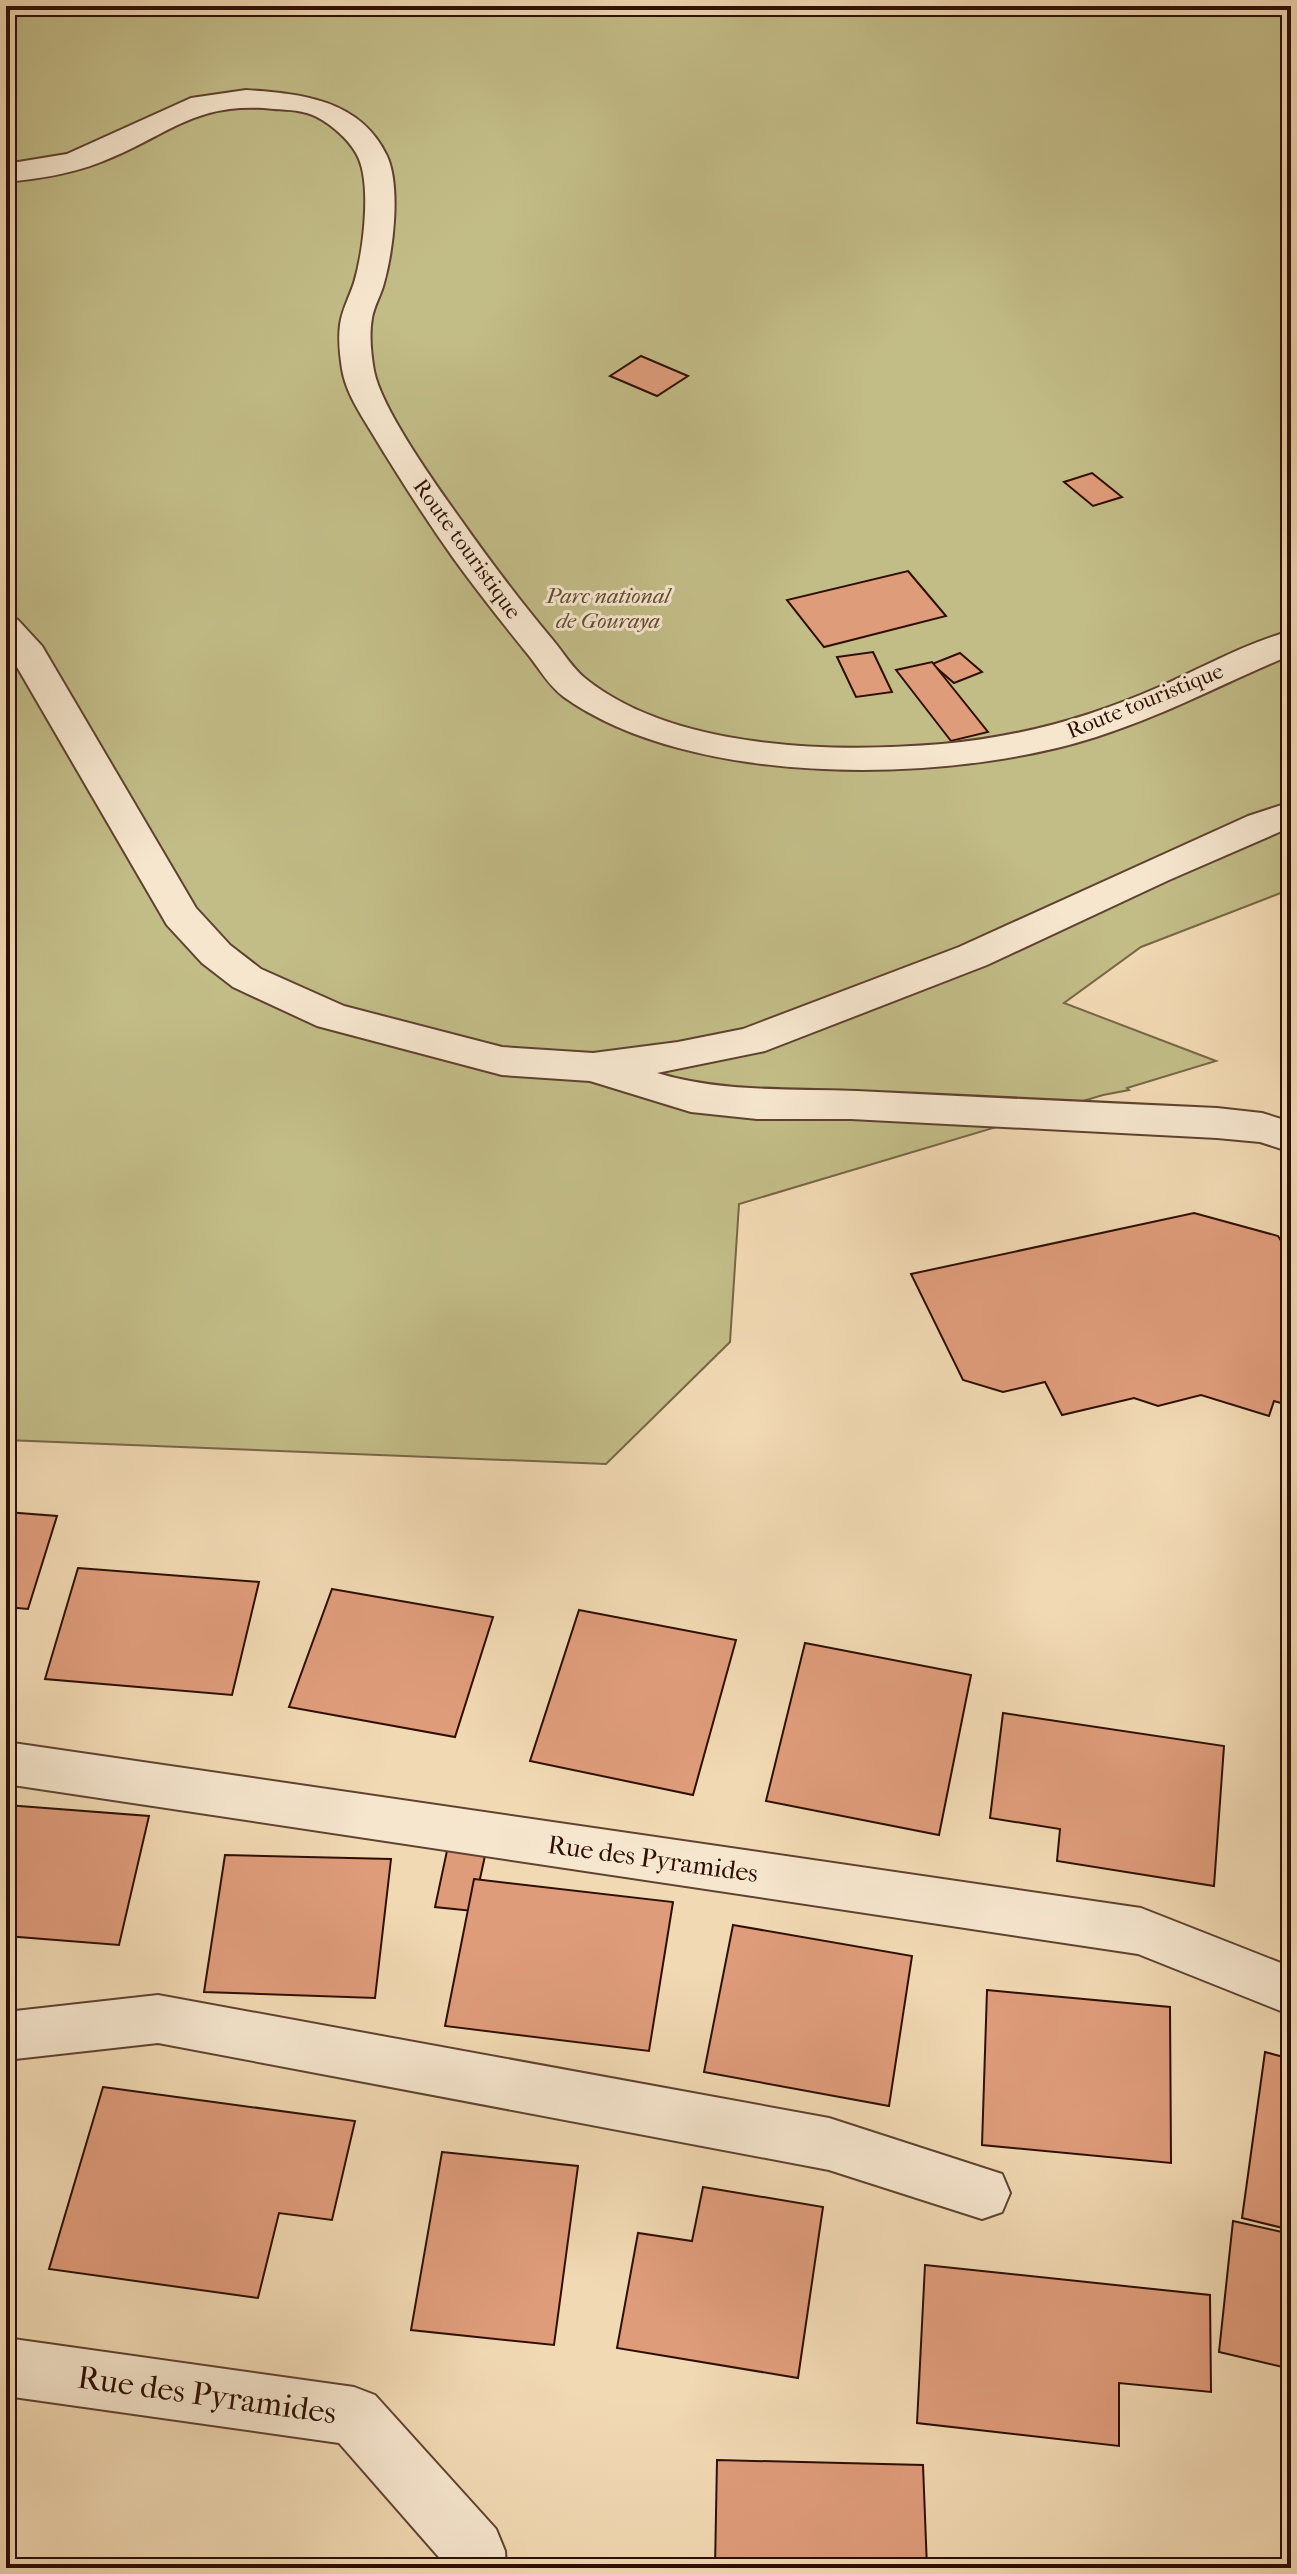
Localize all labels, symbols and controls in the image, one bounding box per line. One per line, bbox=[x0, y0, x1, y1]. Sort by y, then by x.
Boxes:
street label: Route touristique bbox=[408, 474, 527, 624]
park label: Parc national de Gouraya bbox=[545, 583, 672, 634]
street label: Route touristique bbox=[1063, 658, 1227, 744]
street label: Rue des Pyramides bbox=[546, 1829, 760, 1889]
street label: Rue des Pyramides bbox=[75, 2359, 339, 2431]

